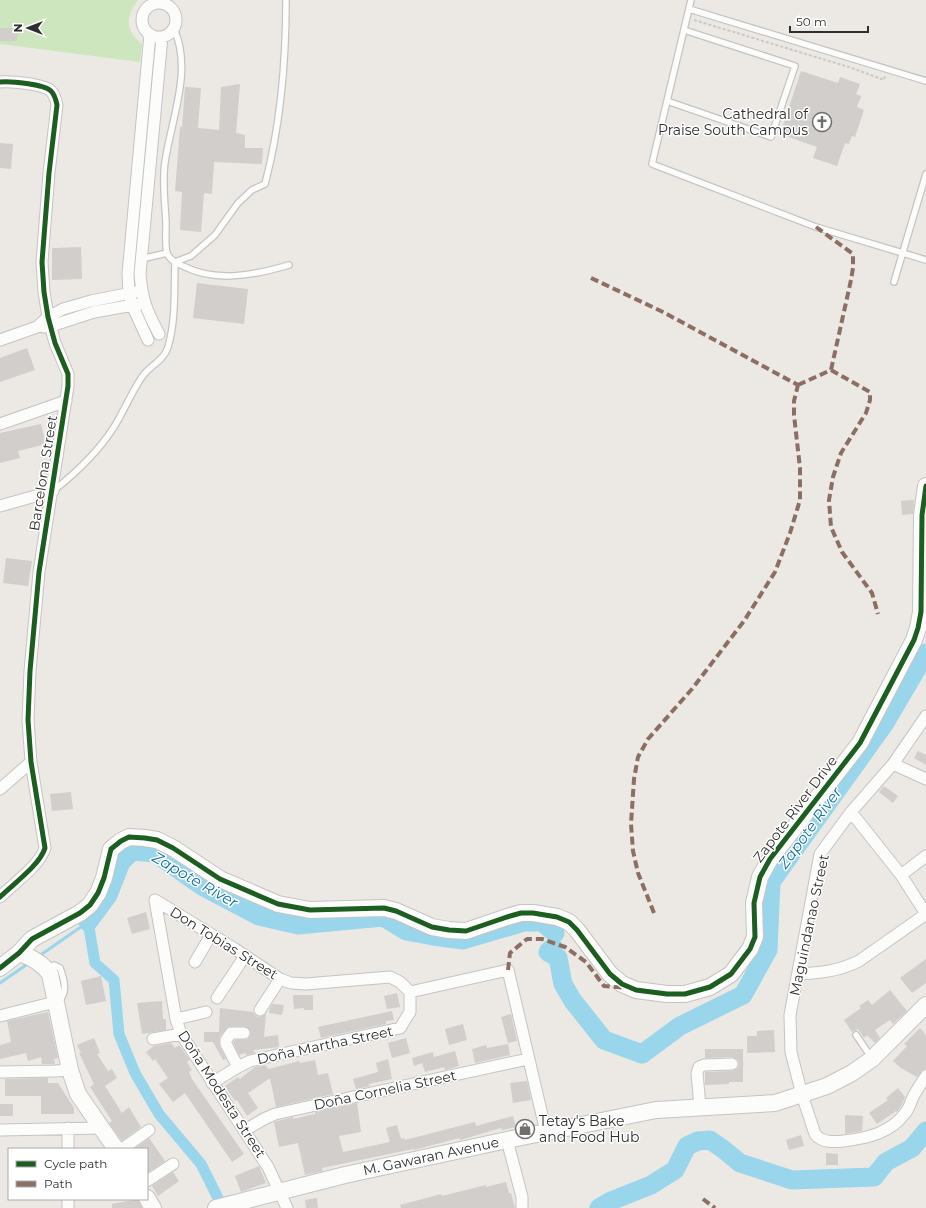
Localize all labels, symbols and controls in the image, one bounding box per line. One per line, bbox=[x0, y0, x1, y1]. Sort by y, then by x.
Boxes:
north arrow bbox=[8, 8, 48, 48]
scale bar bbox=[790, 8, 868, 34]
text: 50 m bbox=[796, 14, 827, 29]
text: N bbox=[11, 24, 25, 32]
place label: Cathedral of Praise South Campus bbox=[658, 105, 809, 139]
church icon: Cathedral of Praise South Campus bbox=[811, 111, 833, 133]
street label: Barcelona Street bbox=[25, 414, 61, 532]
street label: Zapote River Drive bbox=[750, 752, 840, 866]
water label: Zapote River bbox=[775, 784, 845, 872]
water label: Zapote River bbox=[148, 847, 242, 912]
street label: Maguindanao Street bbox=[785, 852, 833, 997]
street label: Don Tobias Street bbox=[167, 903, 282, 984]
street label: Doña Martha Street bbox=[255, 1022, 395, 1068]
street label: Doña Modesta Street bbox=[174, 1027, 270, 1161]
street label: Doña Cornelia Street bbox=[312, 1066, 458, 1114]
place label: Tetay's Bake and Food Hub bbox=[539, 1112, 640, 1146]
shop icon: Tetay's Bake and Food Hub bbox=[514, 1118, 536, 1140]
street label: M. Gawaran Avenue bbox=[361, 1133, 501, 1179]
legend bbox=[8, 1148, 148, 1200]
text: Cycle path bbox=[44, 1156, 107, 1171]
text: Path bbox=[44, 1176, 73, 1191]

